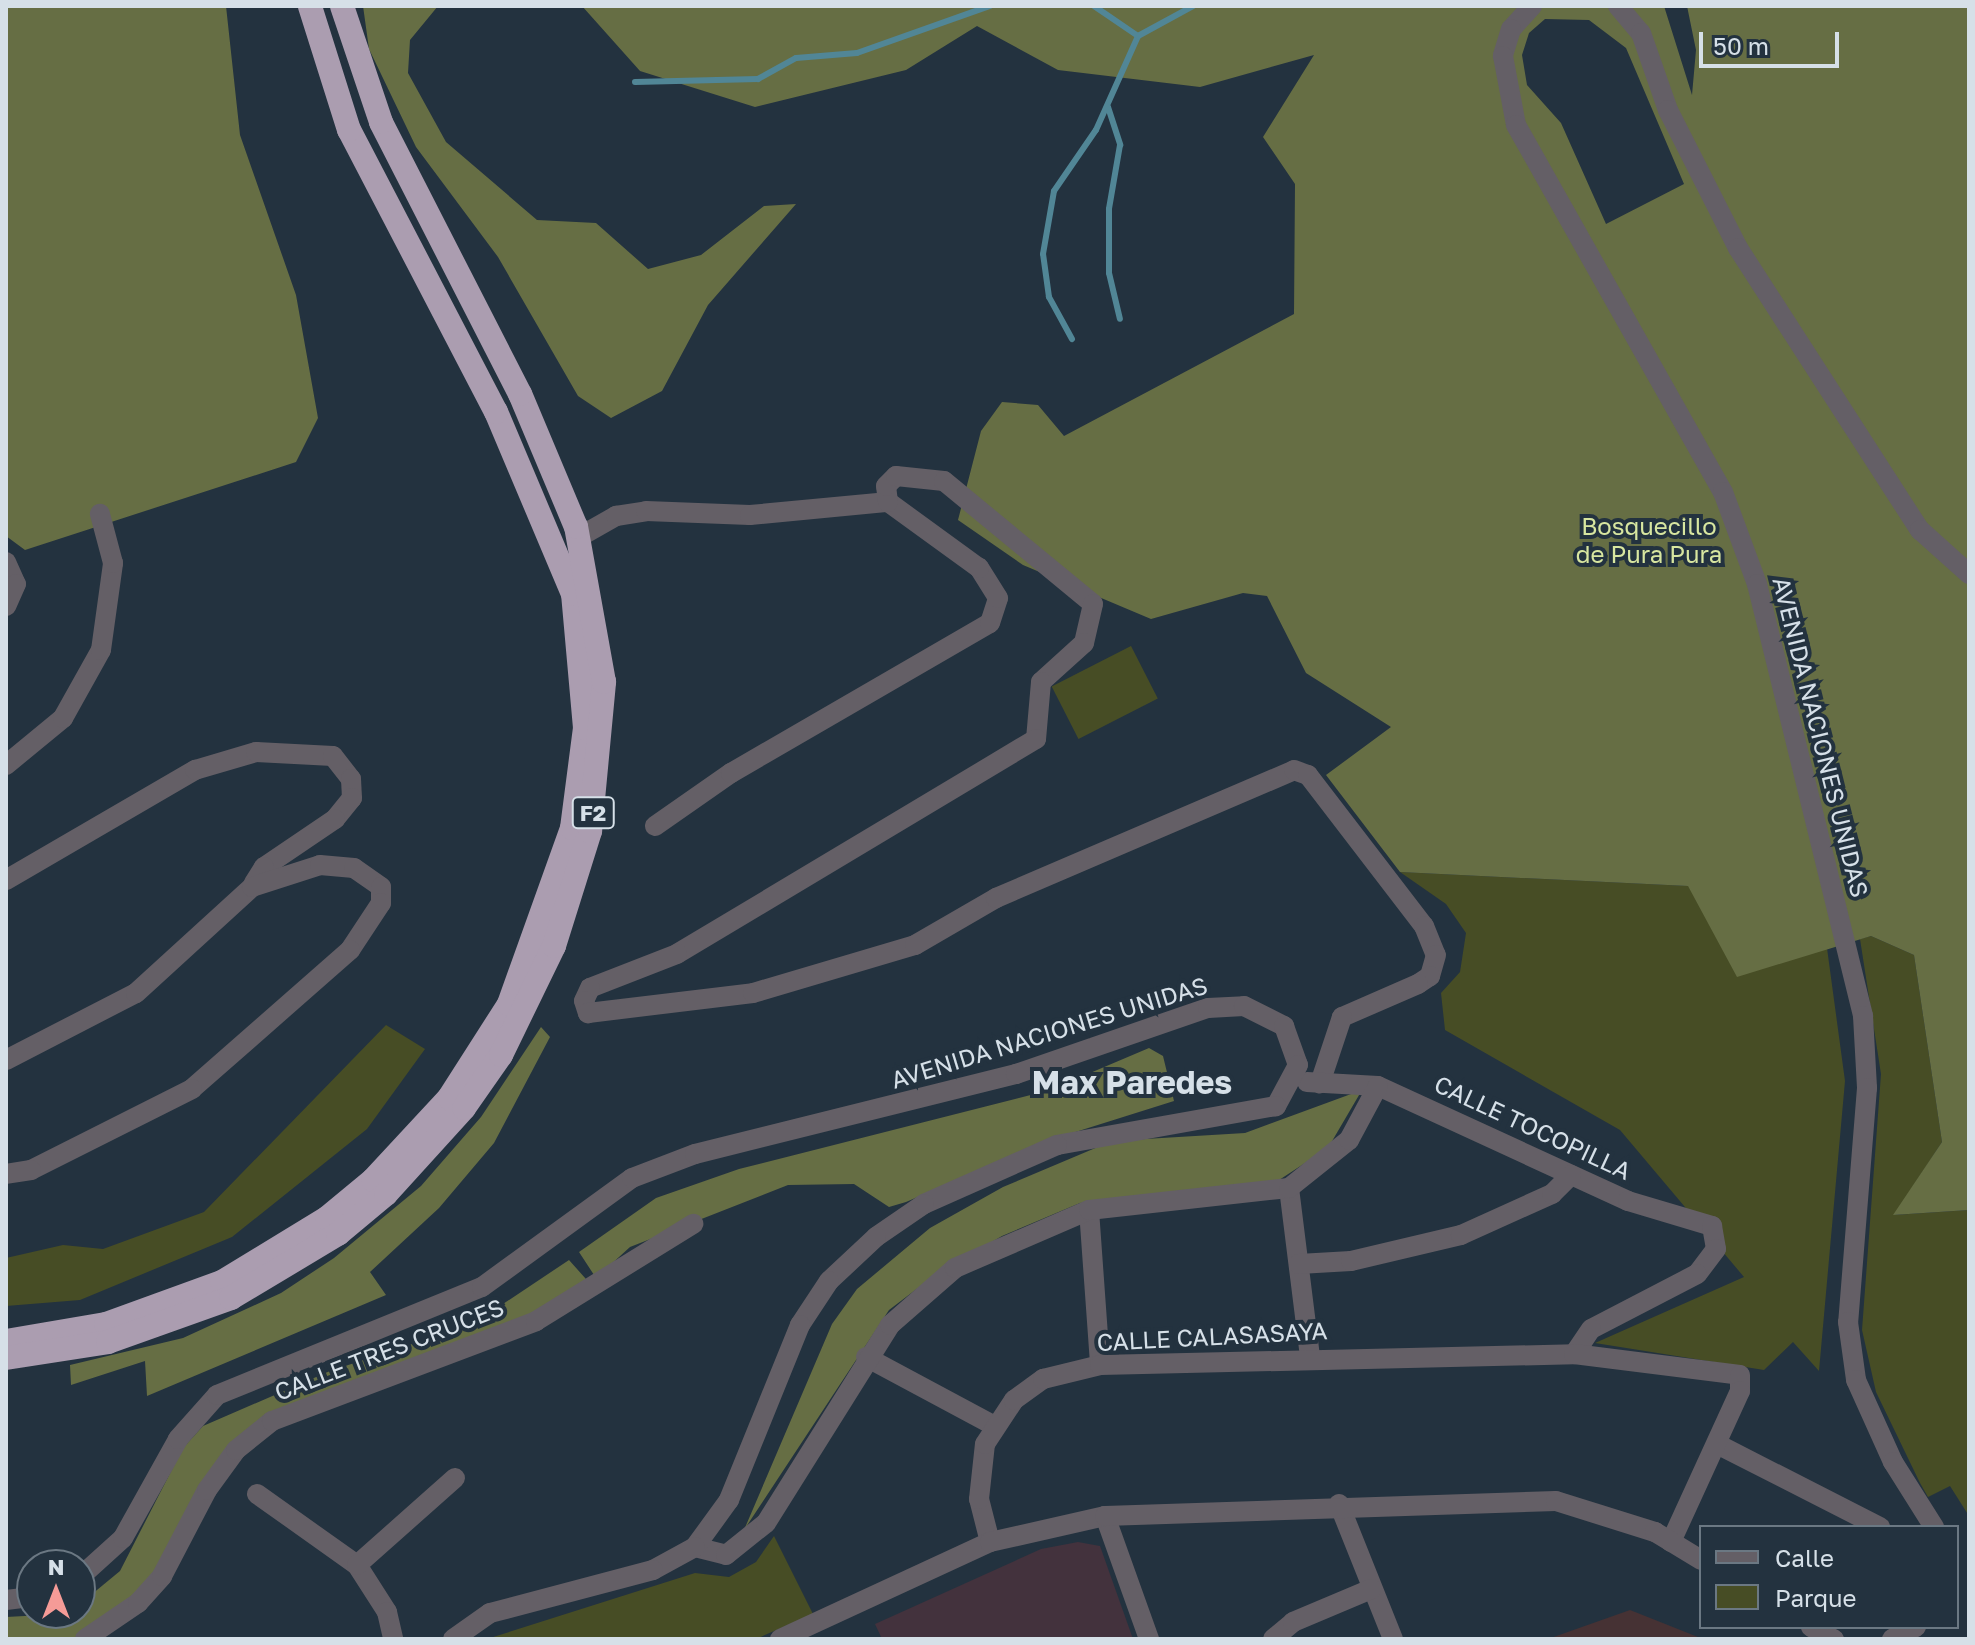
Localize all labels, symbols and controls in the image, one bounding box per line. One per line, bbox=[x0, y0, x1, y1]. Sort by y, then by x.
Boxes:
scale bar bbox=[1703, 16, 1843, 66]
text: 50 m bbox=[1713, 31, 1769, 60]
park label: Bosquecillo de Pura Pura bbox=[1576, 512, 1722, 568]
street label: AVENIDA NACIONES UNIDAS bbox=[1767, 574, 1875, 900]
road number: F2 bbox=[571, 795, 615, 831]
street label: AVENIDA NACIONES UNIDAS bbox=[887, 970, 1211, 1094]
district label: Max Paredes bbox=[1032, 1063, 1232, 1101]
street label: CALLE TOCOPILLA bbox=[1430, 1069, 1636, 1185]
street label: CALLE TRES CRUCES bbox=[270, 1292, 508, 1406]
street label: CALLE CALASASAYA bbox=[1096, 1316, 1328, 1356]
legend bbox=[1699, 1525, 1959, 1629]
text: Calle bbox=[1775, 1543, 1834, 1572]
north arrow bbox=[16, 1549, 96, 1629]
text: N bbox=[48, 1553, 64, 1580]
text: Parque bbox=[1775, 1583, 1856, 1612]

